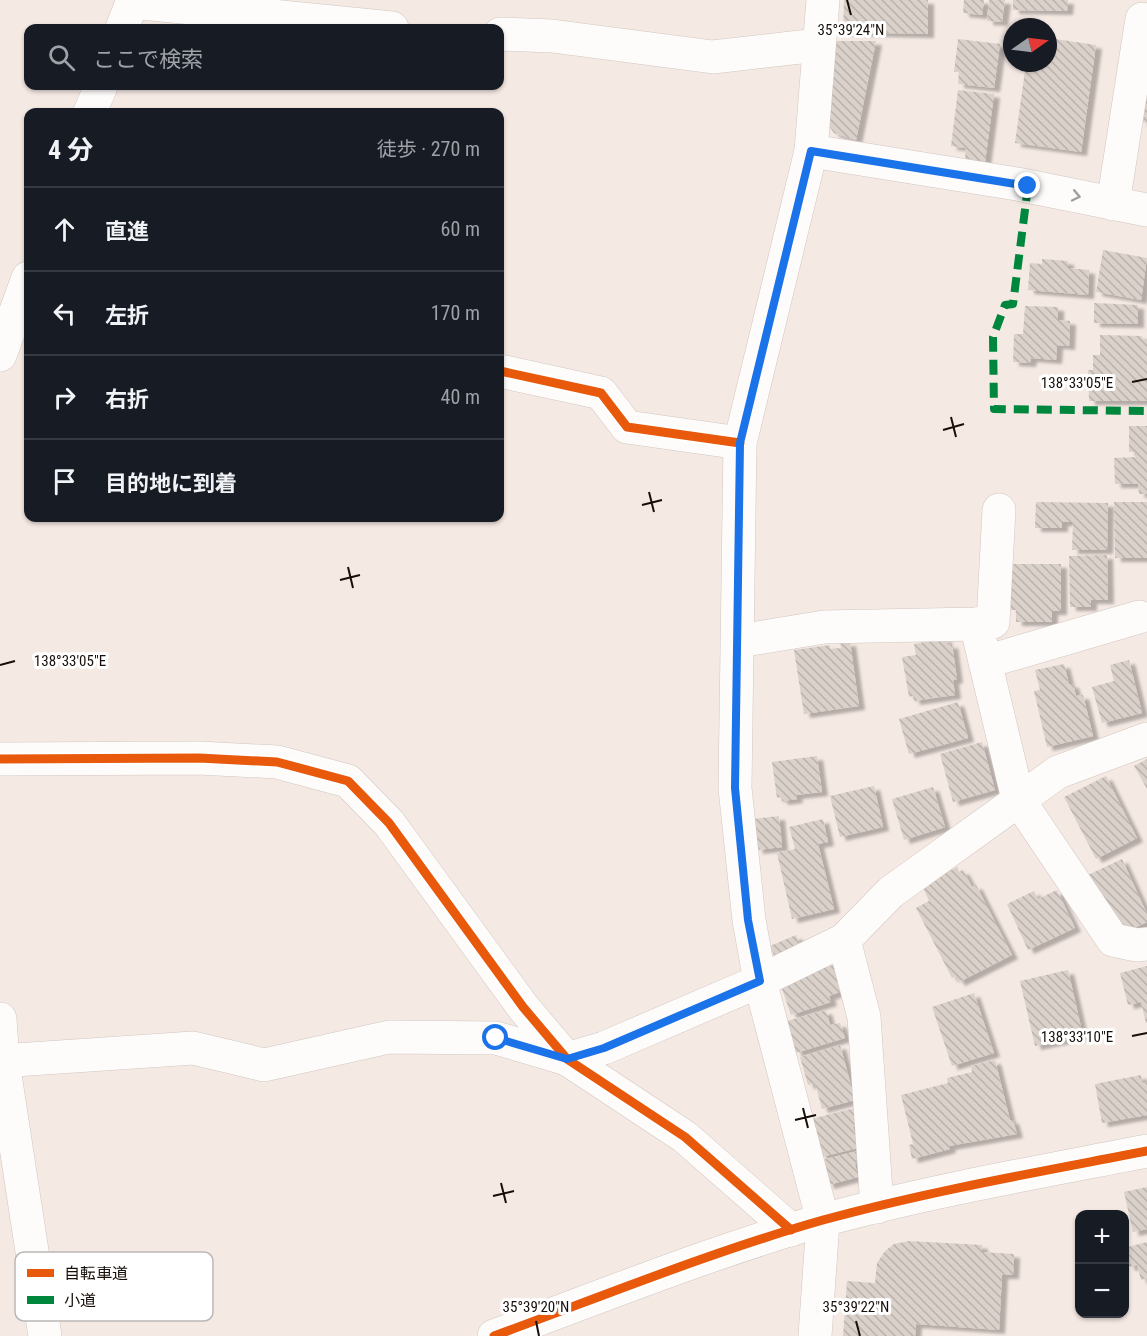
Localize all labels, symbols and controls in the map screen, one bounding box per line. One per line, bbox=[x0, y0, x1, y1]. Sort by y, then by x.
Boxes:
north arrow bbox=[1003, 18, 1057, 72]
text: 35°39'24"N bbox=[818, 21, 884, 39]
search box bbox=[24, 24, 504, 90]
icon: search bbox=[45, 41, 78, 74]
text: ここで検索 bbox=[93, 47, 203, 72]
text: 4 分 bbox=[48, 135, 93, 165]
text: 徒歩 · 270 m bbox=[377, 137, 480, 161]
route end bbox=[1014, 172, 1040, 198]
one-way arrow bbox=[1071, 189, 1081, 202]
icon: ahead bbox=[48, 213, 81, 246]
text: 60 m bbox=[441, 217, 480, 241]
text: 直進 bbox=[105, 219, 149, 244]
icon: left bbox=[48, 297, 81, 330]
text: 170 m bbox=[431, 301, 480, 325]
text: 左折 bbox=[105, 303, 149, 328]
text: 138°33'05"E bbox=[1041, 374, 1113, 392]
icon: right bbox=[48, 381, 81, 414]
text: 40 m bbox=[441, 385, 480, 409]
text: 右折 bbox=[105, 387, 149, 412]
icon: arrive bbox=[48, 465, 81, 498]
text: 目的地に到着 bbox=[105, 471, 237, 496]
text: 138°33'05"E bbox=[34, 652, 106, 670]
route start bbox=[482, 1024, 508, 1050]
text: 138°33'10"E bbox=[1041, 1028, 1113, 1046]
map controls bbox=[1075, 1210, 1129, 1318]
button: + bbox=[1075, 1210, 1129, 1264]
legend bbox=[15, 1252, 213, 1321]
text: 自転車道 bbox=[64, 1264, 128, 1283]
button: − bbox=[1075, 1264, 1129, 1318]
text: 小道 bbox=[64, 1291, 96, 1310]
text: 35°39'20"N bbox=[503, 1298, 569, 1316]
text: 35°39'22"N bbox=[823, 1298, 889, 1316]

